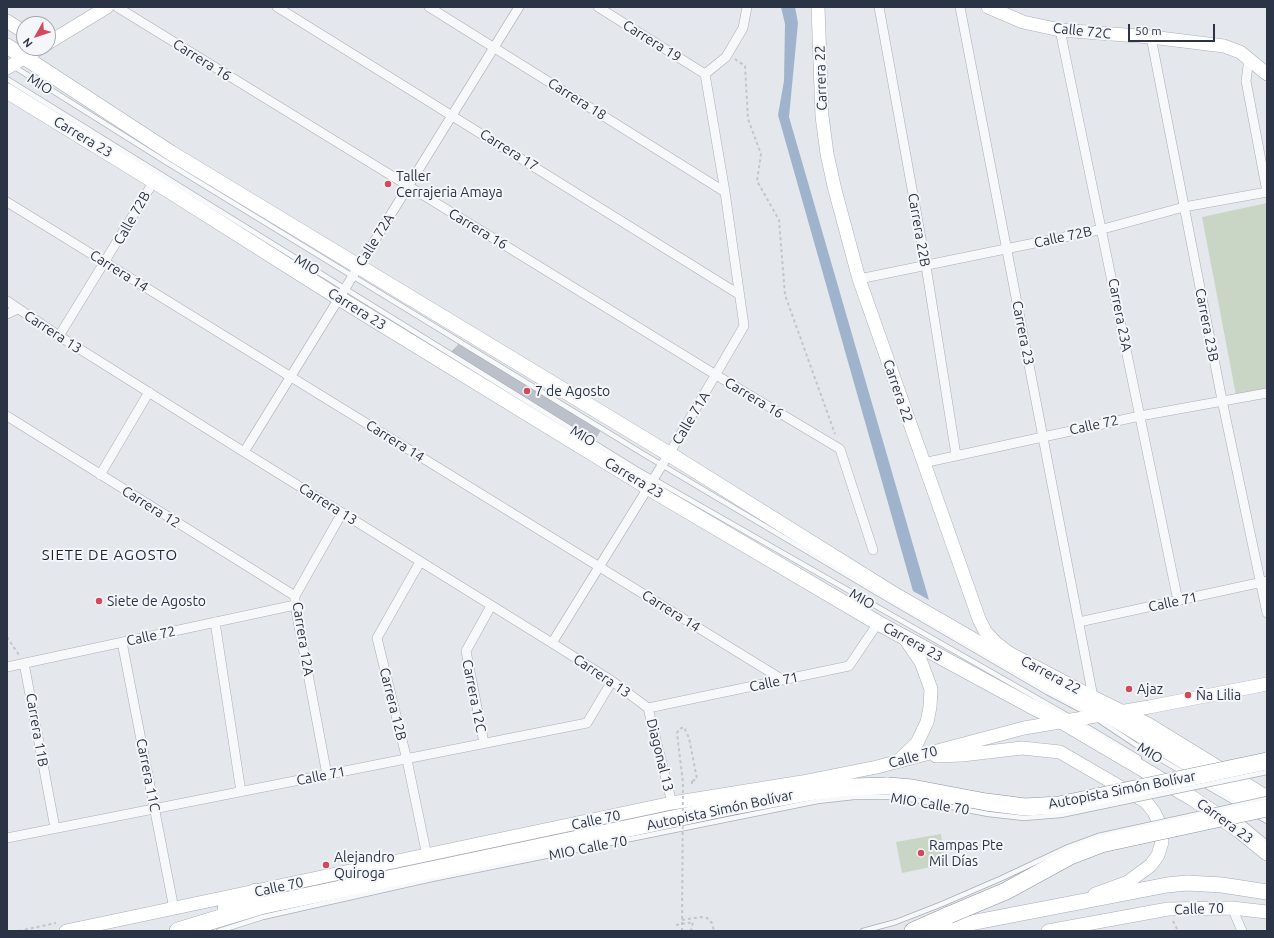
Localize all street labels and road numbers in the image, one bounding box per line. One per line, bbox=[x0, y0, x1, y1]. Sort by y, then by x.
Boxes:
street label: Carrera 19 bbox=[620, 16, 684, 66]
street label: Calle 72C bbox=[1052, 20, 1112, 42]
street label: Carrera 16 bbox=[170, 35, 234, 85]
street label: Carrera 22 bbox=[811, 45, 831, 111]
street label: MIO bbox=[24, 70, 56, 98]
street label: Carrera 18 bbox=[545, 74, 609, 124]
street label: Carrera 23 bbox=[51, 113, 115, 161]
street label: Carrera 17 bbox=[477, 125, 541, 175]
street label: Calle 72B bbox=[110, 188, 154, 248]
street label: Carrera 22B bbox=[904, 192, 934, 268]
street label: Carrera 16 bbox=[446, 205, 510, 253]
street label: Calle 72A bbox=[352, 211, 398, 269]
street label: Calle 72B bbox=[1033, 223, 1093, 251]
street label: Carrera 14 bbox=[87, 246, 151, 296]
street label: MIO bbox=[291, 251, 323, 279]
street label: Carrera 23A bbox=[1105, 277, 1135, 353]
street label: Carrera 23 bbox=[325, 284, 389, 334]
street label: Carrera 23B bbox=[1192, 287, 1222, 363]
street label: Carrera 23 bbox=[1008, 299, 1038, 367]
street label: Carrera 13 bbox=[21, 307, 85, 357]
street label: Carrera 22 bbox=[879, 357, 917, 425]
street label: Carrera 16 bbox=[722, 374, 786, 422]
street label: Calle 71A bbox=[669, 388, 713, 448]
street label: Calle 72 bbox=[1068, 412, 1120, 438]
street label: Carrera 14 bbox=[363, 416, 427, 466]
street label: MIO bbox=[567, 422, 599, 450]
street label: Carrera 23 bbox=[602, 454, 666, 502]
street label: Carrera 13 bbox=[296, 479, 360, 529]
street label: Carrera 12 bbox=[119, 482, 183, 532]
street label: MIO bbox=[846, 585, 878, 613]
street label: Carrera 14 bbox=[639, 586, 703, 636]
street label: Calle 71 bbox=[1147, 589, 1199, 615]
street label: Carrera 12A bbox=[289, 601, 317, 677]
street label: Carrera 23 bbox=[880, 619, 946, 665]
street label: Calle 72 bbox=[125, 623, 177, 649]
street label: Carrera 13 bbox=[570, 651, 634, 701]
street label: Carrera 22 bbox=[1018, 652, 1084, 698]
street label: Carrera 12C bbox=[459, 658, 489, 734]
street label: Carrera 12B bbox=[376, 666, 410, 742]
street label: Calle 71 bbox=[748, 669, 800, 695]
street label: Carrera 11B bbox=[22, 692, 52, 768]
street label: Diagonal 13 bbox=[643, 717, 677, 793]
street label: Carrera 11C bbox=[133, 737, 163, 813]
street label: MIO bbox=[1134, 739, 1166, 767]
street label: Calle 70 bbox=[887, 742, 939, 772]
street label: Calle 71 bbox=[295, 763, 347, 789]
street label: Autopista Simón Bolívar bbox=[1047, 767, 1197, 813]
street label: Autopista Simón Bolívar bbox=[645, 786, 795, 834]
street label: MIO Calle 70 bbox=[889, 789, 971, 819]
street label: Carrera 23 bbox=[1194, 795, 1256, 847]
street label: Calle 70 bbox=[570, 807, 622, 833]
street label: MIO Calle 70 bbox=[547, 832, 629, 864]
street label: Calle 70 bbox=[253, 874, 305, 900]
street label: Calle 70 bbox=[1174, 900, 1224, 918]

